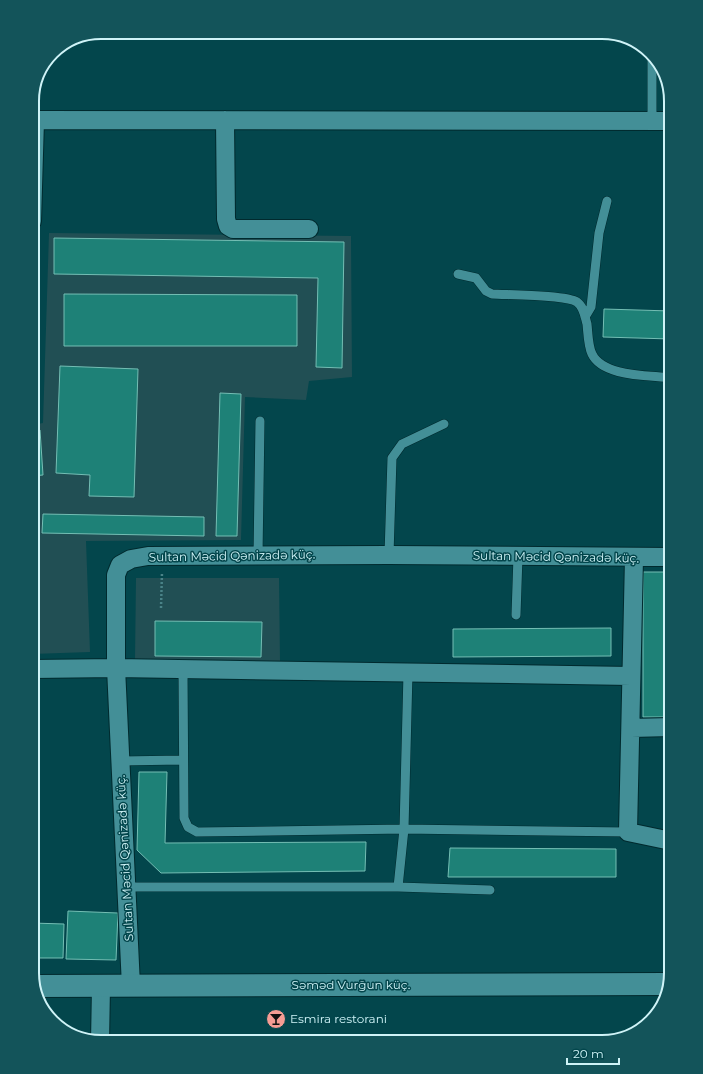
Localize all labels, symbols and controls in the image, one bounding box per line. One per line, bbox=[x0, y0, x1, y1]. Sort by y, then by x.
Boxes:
street label: Sultan Məcid Qənizadə küç. bbox=[149, 547, 315, 564]
street label: Sultan Məcid Qənizadə küç. bbox=[473, 548, 639, 565]
street label: Sultan Məcid Qənizadə küç. bbox=[113, 775, 136, 942]
street label: Səməd Vurğun küç. bbox=[292, 977, 410, 992]
bar icon: Esmira restorani bbox=[265, 1008, 287, 1030]
place label: Esmira restorani bbox=[290, 1011, 387, 1026]
scale bar bbox=[567, 1040, 619, 1066]
text: 20 m bbox=[573, 1046, 604, 1061]

